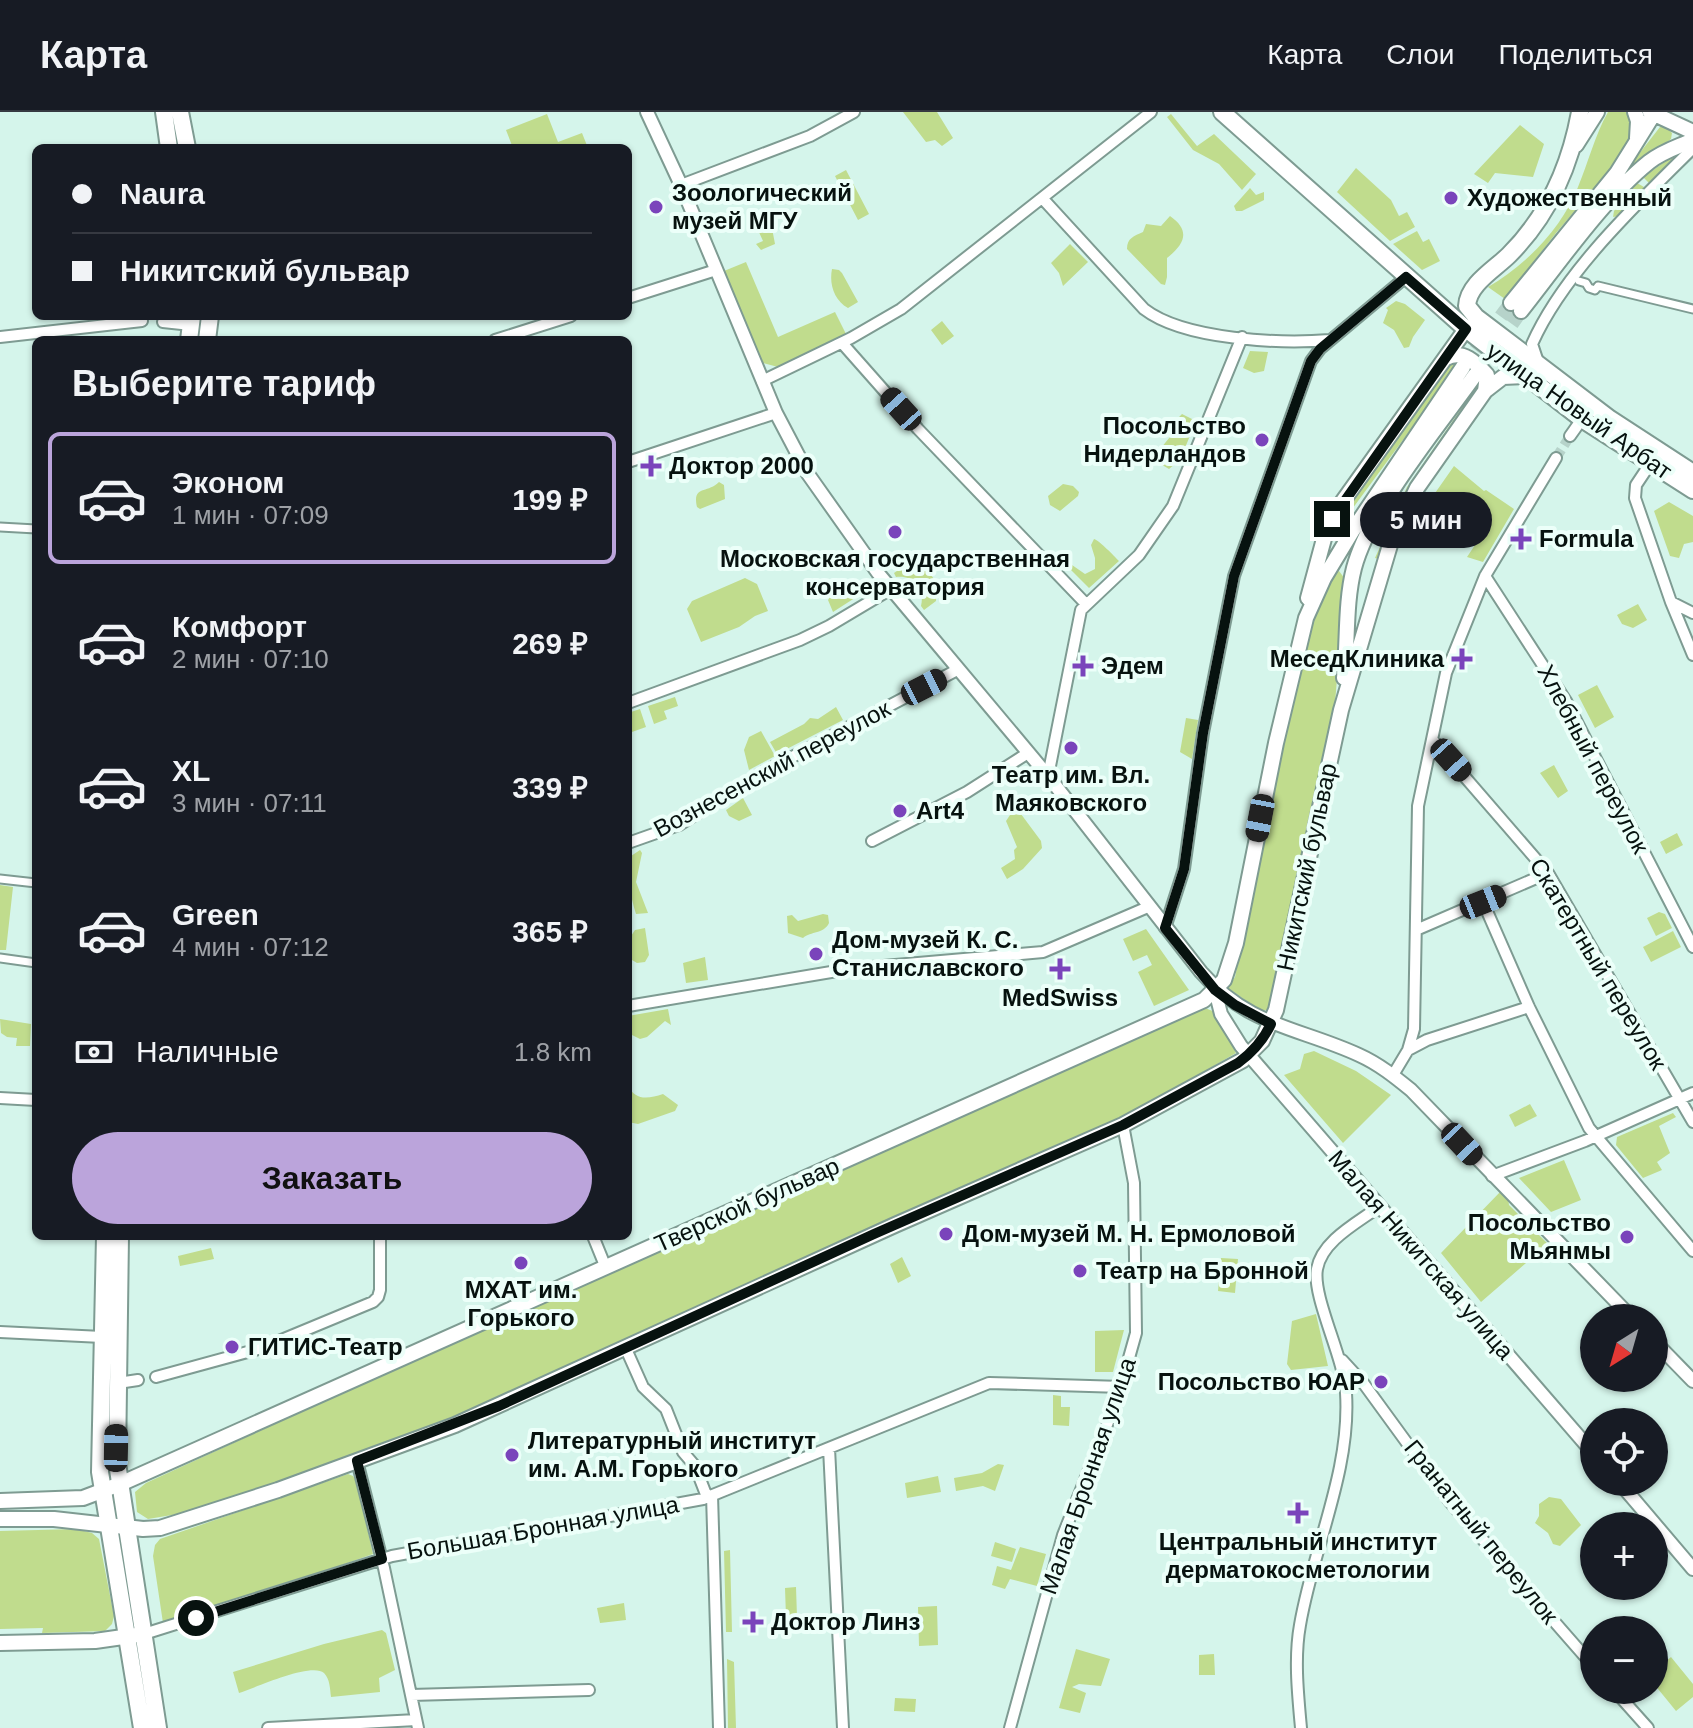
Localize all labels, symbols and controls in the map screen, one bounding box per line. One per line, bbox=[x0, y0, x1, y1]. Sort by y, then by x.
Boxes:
text: Карта bbox=[40, 34, 147, 76]
text: Карта bbox=[1267, 39, 1342, 70]
text: Слои bbox=[1386, 39, 1454, 70]
text: Поделиться bbox=[1498, 39, 1653, 70]
text: Naura bbox=[120, 177, 205, 210]
place label: Зоологический музей МГУ bbox=[672, 179, 852, 234]
place label: Художественный bbox=[1467, 184, 1672, 211]
marker: Художественный bbox=[1442, 189, 1460, 207]
marker: Зоологический музей МГУ bbox=[647, 198, 665, 216]
text: Никитский бульвар bbox=[120, 254, 410, 287]
street label: улица Новый Арбат bbox=[1482, 337, 1677, 485]
text: Выберите тариф bbox=[72, 363, 376, 404]
car bbox=[876, 383, 926, 435]
place label: Посольство Нидерландов bbox=[1084, 412, 1246, 467]
marker: Посольство Нидерландов bbox=[1253, 431, 1271, 449]
place label: Доктор 2000 bbox=[669, 452, 814, 479]
marker: Доктор 2000 bbox=[640, 455, 662, 477]
icon: car bbox=[76, 462, 148, 534]
text: Эконом bbox=[172, 466, 285, 499]
text: 199 ₽ bbox=[512, 483, 588, 516]
callout: 5 мин bbox=[1360, 491, 1492, 547]
text: 1 мин · 07:09 bbox=[172, 500, 329, 530]
route end bbox=[1314, 501, 1350, 537]
text: 5 мин bbox=[1390, 505, 1462, 535]
marker: Московская государственная консерватория bbox=[886, 523, 904, 541]
place label: Formula bbox=[1539, 525, 1634, 552]
marker: Formula bbox=[1510, 528, 1532, 550]
place label: Московская государственная консерватория bbox=[720, 545, 1070, 600]
icon: car bbox=[76, 606, 148, 678]
text: Комфорт bbox=[172, 610, 307, 643]
text: 269 ₽ bbox=[512, 627, 588, 660]
text: 2 мин · 07:10 bbox=[172, 644, 329, 674]
place label: МеседКлиника bbox=[1270, 645, 1445, 672]
marker: МеседКлиника bbox=[1451, 648, 1473, 670]
place label: Эдем bbox=[1101, 652, 1164, 679]
marker: Эдем bbox=[1072, 655, 1094, 677]
street label: Хлебный переулок bbox=[1532, 660, 1655, 858]
car bbox=[897, 665, 951, 709]
street label: Вознесенский переулок bbox=[649, 695, 895, 842]
car bbox=[1426, 734, 1476, 786]
marker: Театр им. Вл. Маяковского bbox=[1062, 739, 1080, 757]
icon: car bbox=[76, 750, 148, 822]
text: XL bbox=[172, 754, 210, 787]
place label: Театр им. Вл. Маяковского bbox=[992, 761, 1150, 816]
street label: Никитский бульвар bbox=[1271, 761, 1342, 973]
text: 339 ₽ bbox=[512, 771, 588, 804]
text: 3 мин · 07:11 bbox=[172, 788, 327, 818]
car bbox=[1244, 792, 1276, 844]
place label: Art4 bbox=[916, 797, 965, 824]
marker: Art4 bbox=[891, 802, 909, 820]
street label: Скатертный переулок bbox=[1525, 853, 1673, 1075]
car bbox=[1456, 882, 1510, 922]
icon: car bbox=[76, 894, 148, 966]
text: Green bbox=[172, 898, 259, 931]
text: 365 ₽ bbox=[512, 915, 588, 948]
place label: Дом-музей К. С. Станиславского bbox=[832, 926, 1024, 981]
text: 4 мин · 07:12 bbox=[172, 932, 329, 962]
marker: Дом-музей К. С. Станиславского bbox=[807, 945, 825, 963]
marker: MedSwiss bbox=[1049, 958, 1071, 980]
place label: MedSwiss bbox=[1002, 984, 1118, 1011]
icon: cash bbox=[72, 1030, 116, 1074]
text: Наличные bbox=[136, 1035, 279, 1068]
text: 1.8 km bbox=[514, 1037, 592, 1067]
car bbox=[1437, 1118, 1487, 1170]
button: Заказать bbox=[72, 1132, 592, 1224]
street label: Малая Никитская улица bbox=[1323, 1145, 1520, 1365]
street label: Тверской бульвар bbox=[650, 1152, 843, 1257]
place label: Посольство Мьянмы bbox=[1468, 1209, 1611, 1264]
place label: Дом-музей М. Н. Ермоловой bbox=[962, 1220, 1296, 1247]
marker: Дом-музей М. Н. Ермоловой bbox=[937, 1225, 955, 1243]
marker: Посольство Мьянмы bbox=[1618, 1228, 1636, 1246]
marker: МХАТ им. Горького bbox=[512, 1254, 530, 1272]
place label: Театр на Бронной bbox=[1096, 1257, 1309, 1284]
marker: Театр на Бронной bbox=[1071, 1262, 1089, 1280]
place label: МХАТ им. Горького bbox=[465, 1276, 577, 1331]
north arrow bbox=[1580, 1304, 1668, 1392]
map controls bbox=[1580, 1304, 1668, 1704]
place label: ГИТИС-Театр bbox=[248, 1333, 403, 1360]
marker: ГИТИС-Театр bbox=[223, 1338, 241, 1356]
street label: Малая Бронная улица bbox=[1034, 1353, 1141, 1598]
place label: Посольство ЮАР bbox=[1158, 1368, 1365, 1395]
marker: Посольство ЮАР bbox=[1372, 1373, 1390, 1391]
button: locate bbox=[1580, 1408, 1668, 1496]
car bbox=[104, 1424, 128, 1472]
place label: Литературный институт им. А.М. Горького bbox=[528, 1427, 816, 1482]
street label: Гранатный переулок bbox=[1399, 1434, 1564, 1629]
marker: Литературный институт им. А.М. Горького bbox=[503, 1446, 521, 1464]
street label: Большая Бронная улица bbox=[405, 1490, 681, 1565]
marker: Центральный институт дерматокосметологии bbox=[1287, 1502, 1309, 1524]
button: + bbox=[1580, 1512, 1668, 1600]
place label: Центральный институт дерматокосметологии bbox=[1159, 1528, 1438, 1583]
route start bbox=[178, 1600, 214, 1636]
place label: Доктор Линз bbox=[771, 1608, 921, 1635]
marker: Доктор Линз bbox=[742, 1611, 764, 1633]
button: − bbox=[1580, 1616, 1668, 1704]

